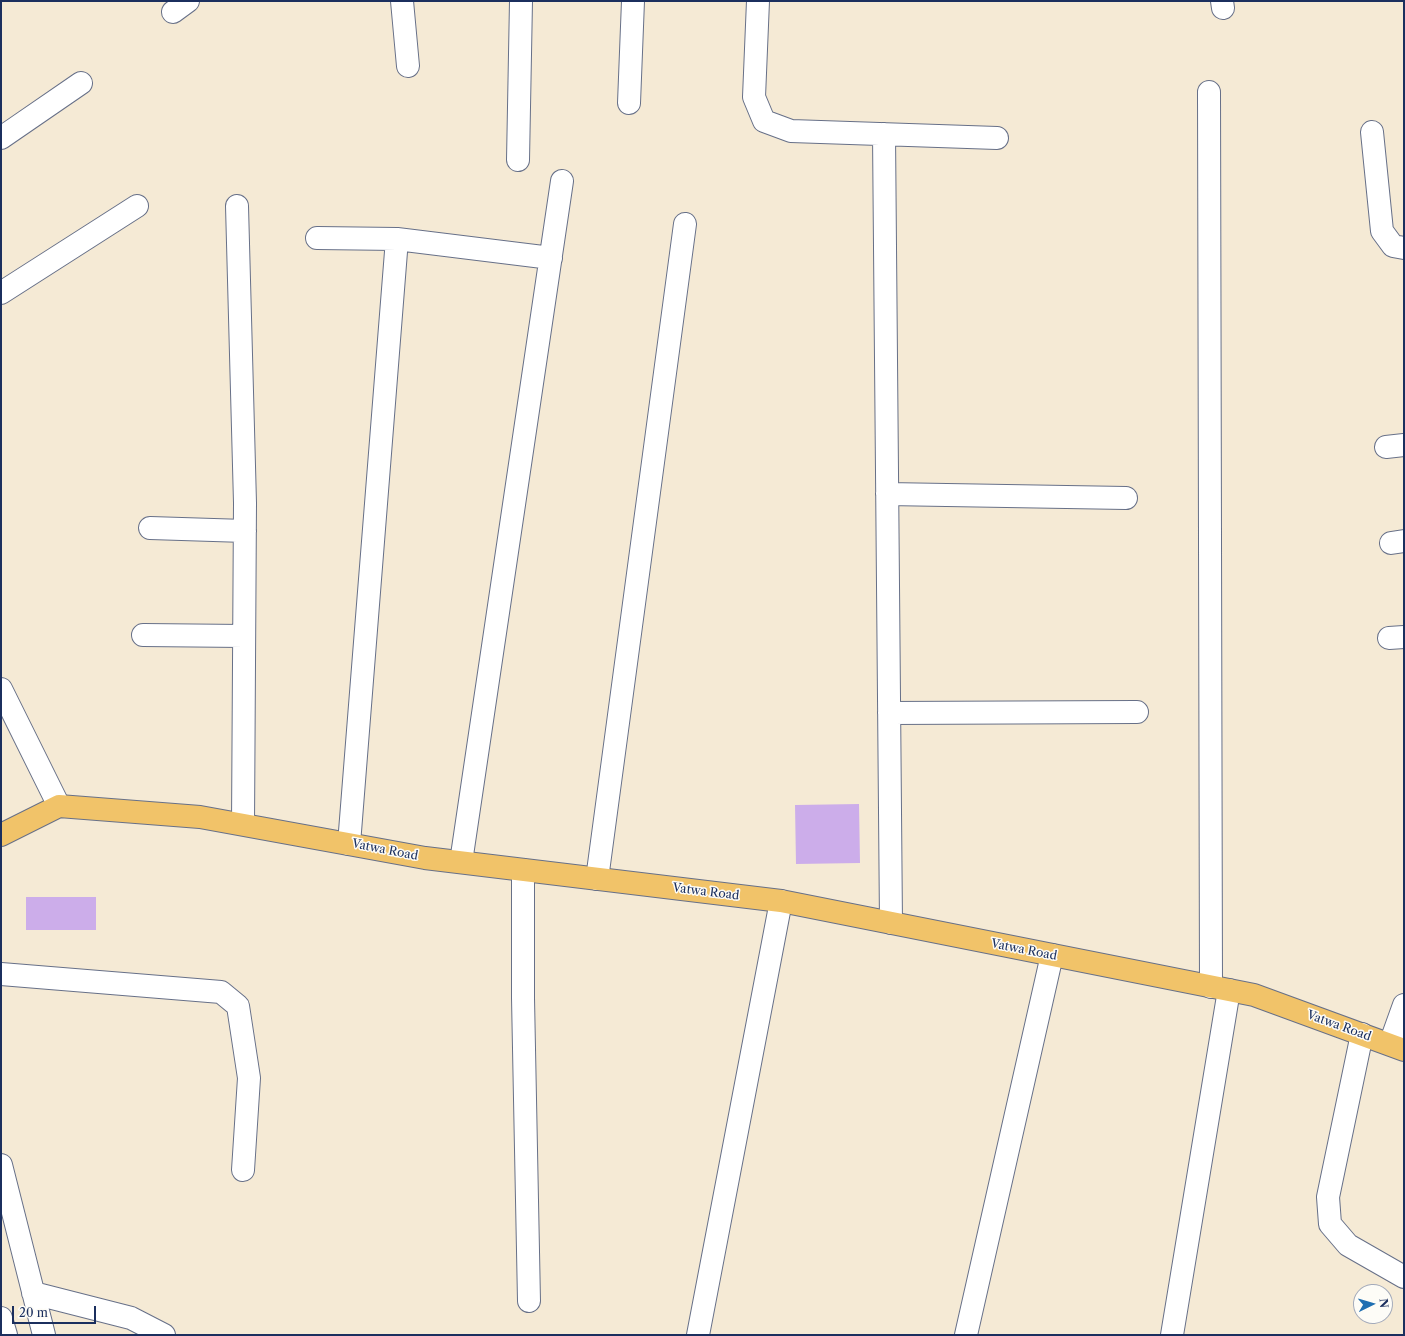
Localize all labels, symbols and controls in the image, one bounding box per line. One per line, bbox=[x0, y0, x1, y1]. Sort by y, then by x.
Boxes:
street label: Vatwa Road bbox=[351, 837, 419, 863]
street label: Vatwa Road bbox=[672, 881, 740, 903]
street label: Vatwa Road bbox=[990, 937, 1058, 963]
street label: Vatwa Road bbox=[1305, 1008, 1373, 1044]
north arrow bbox=[1353, 1284, 1393, 1324]
scale bar bbox=[14, 1298, 98, 1324]
text: N bbox=[1377, 1298, 1391, 1308]
text: 20 m bbox=[19, 1305, 48, 1320]

